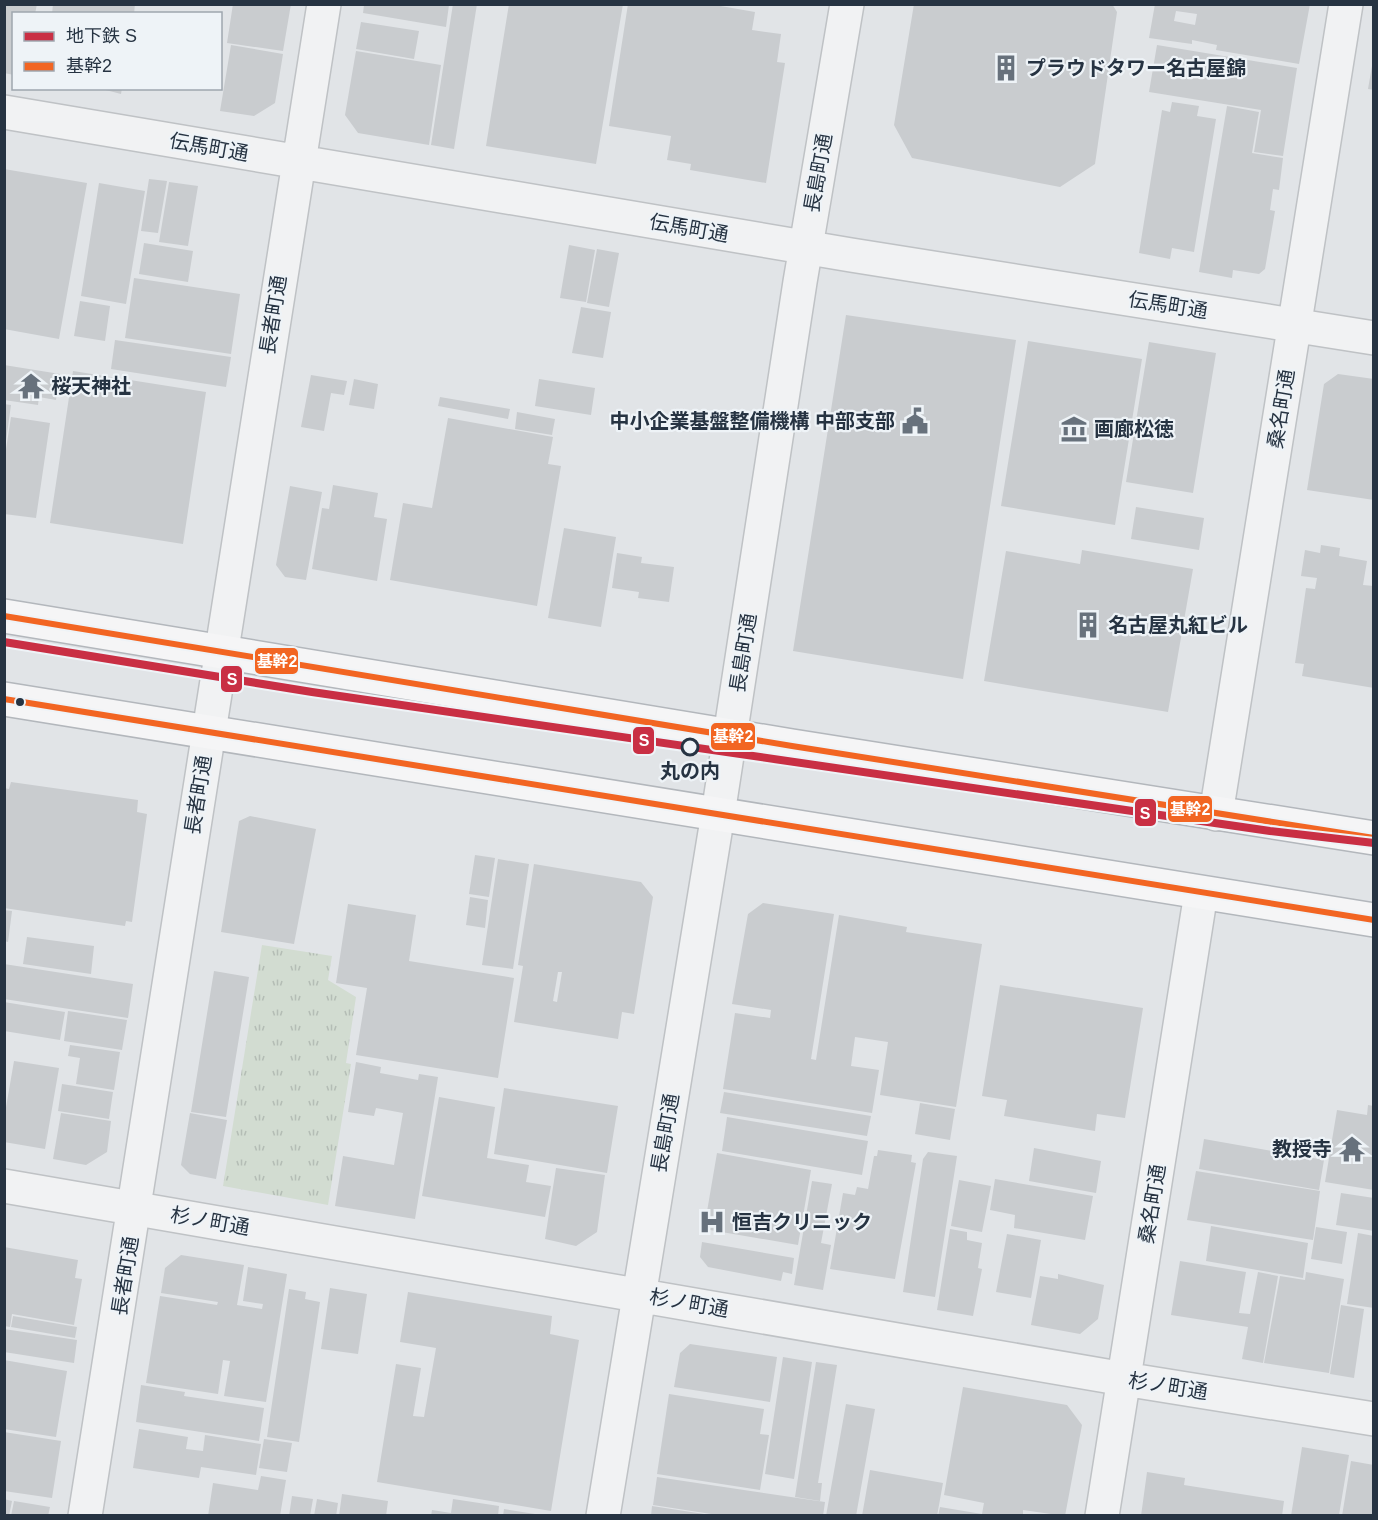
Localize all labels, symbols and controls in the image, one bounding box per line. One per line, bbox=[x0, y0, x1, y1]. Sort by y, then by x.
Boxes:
legend bbox=[12, 12, 222, 90]
text: 地下鉄 S bbox=[66, 26, 137, 46]
building icon: プラウドタワー名古屋錦 bbox=[991, 53, 1021, 83]
text: 基幹2 bbox=[66, 56, 112, 76]
place label: プラウドタワー名古屋錦 bbox=[1026, 57, 1246, 79]
street label: 伝馬町通 bbox=[168, 129, 250, 165]
street label: 長島町通 bbox=[800, 132, 836, 214]
street label: 伝馬町通 bbox=[648, 210, 730, 246]
street label: 長者町通 bbox=[256, 274, 290, 356]
street label: 伝馬町通 bbox=[1127, 288, 1209, 322]
street label: 桑名町通 bbox=[1264, 368, 1298, 450]
temple icon: 桜天神社 bbox=[16, 371, 46, 401]
place label: 桜天神社 bbox=[51, 375, 131, 397]
public building icon: 中小企業基盤整備機構 中部支部 bbox=[900, 406, 930, 436]
place label: 中小企業基盤整備機構 中部支部 bbox=[609, 410, 895, 432]
museum icon: 画廊松徳 bbox=[1059, 414, 1089, 444]
place label: 画廊松徳 bbox=[1094, 418, 1174, 440]
building icon: 名古屋丸紅ビル bbox=[1073, 610, 1103, 640]
street label: 長島町通 bbox=[726, 612, 760, 694]
place label: 名古屋丸紅ビル bbox=[1108, 614, 1248, 636]
line badge: 基幹2 bbox=[254, 647, 299, 675]
text: 基幹2 bbox=[257, 653, 298, 670]
line badge: S bbox=[220, 665, 243, 693]
text: S bbox=[227, 671, 238, 688]
unlabelled marker bbox=[14, 696, 26, 708]
line badge: 基幹2 bbox=[710, 722, 756, 751]
line badge: S bbox=[632, 726, 655, 755]
text: 基幹2 bbox=[713, 728, 754, 745]
text: S bbox=[639, 732, 650, 749]
marker: 丸の内 bbox=[681, 738, 699, 756]
street label: 長者町通 bbox=[181, 754, 215, 836]
place label: 丸の内 bbox=[660, 760, 720, 782]
line badge: 基幹2 bbox=[1167, 795, 1213, 823]
line badge: S bbox=[1134, 798, 1157, 827]
text: 基幹2 bbox=[1170, 801, 1211, 818]
text: S bbox=[1140, 805, 1151, 822]
street label: 長島町通 bbox=[647, 1092, 683, 1174]
temple icon: 教授寺 bbox=[1337, 1134, 1367, 1164]
place label: 教授寺 bbox=[1272, 1138, 1332, 1160]
street label: 桑名町通 bbox=[1135, 1163, 1169, 1245]
street label: 杉ノ町通 bbox=[169, 1203, 251, 1239]
hospital icon: 恒吉クリニック bbox=[697, 1207, 727, 1237]
place label: 恒吉クリニック bbox=[732, 1211, 872, 1233]
street label: 長者町通 bbox=[108, 1235, 142, 1317]
street label: 杉ノ町通 bbox=[648, 1285, 730, 1321]
street label: 杉ノ町通 bbox=[1127, 1369, 1209, 1403]

